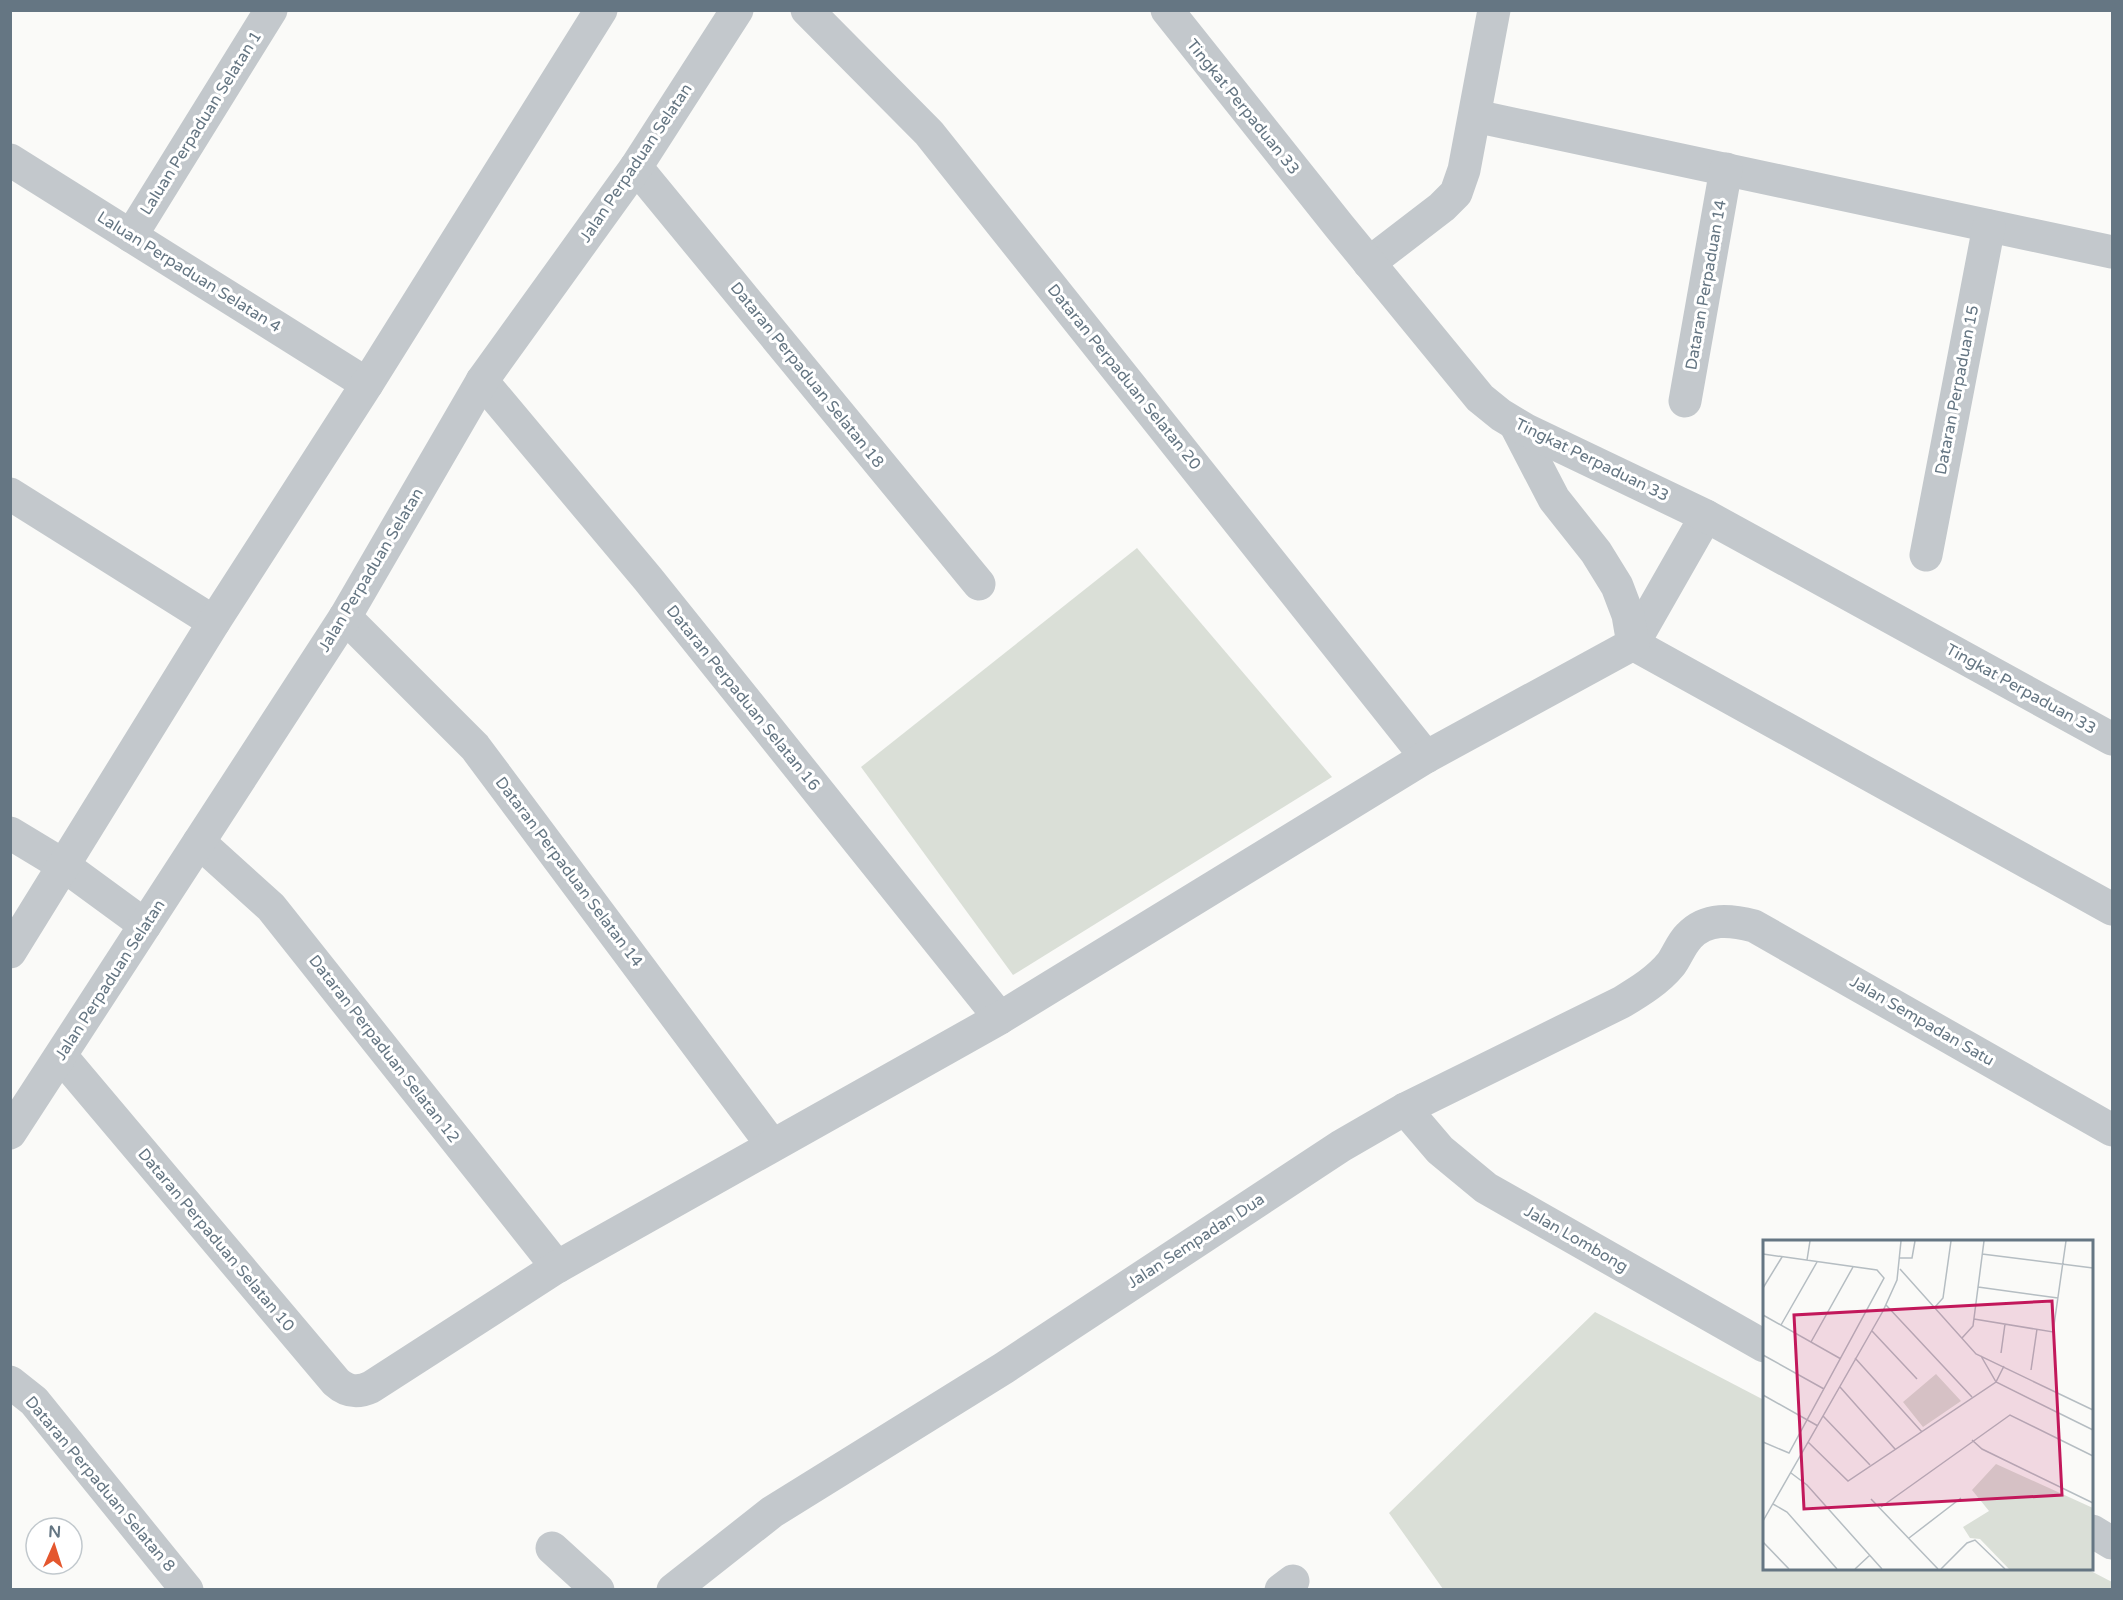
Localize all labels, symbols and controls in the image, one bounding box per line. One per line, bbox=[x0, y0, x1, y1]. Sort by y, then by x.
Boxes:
street label: Laluan Perpaduan Selatan 1 bbox=[136, 27, 266, 219]
street label: Tingkat Perpaduan 33 bbox=[1182, 35, 1304, 179]
street label: Jalan Perpaduan Selatan bbox=[575, 80, 697, 246]
street label: Dataran Perpaduan 14 bbox=[1681, 198, 1731, 372]
street label: Laluan Perpaduan Selatan 4 bbox=[93, 207, 285, 337]
street label: Dataran Perpaduan Selatan 18 bbox=[726, 278, 888, 472]
street label: Dataran Perpaduan Selatan 20 bbox=[1043, 280, 1205, 474]
street label: Dataran Perpaduan 15 bbox=[1931, 303, 1983, 477]
street label: Tingkat Perpaduan 33 bbox=[1512, 414, 1672, 506]
street label: Jalan Perpaduan Selatan bbox=[314, 485, 428, 655]
street label: Dataran Perpaduan Selatan 16 bbox=[662, 601, 824, 795]
street label: Tingkat Perpaduan 33 bbox=[1942, 639, 2100, 739]
street label: Dataran Perpaduan Selatan 14 bbox=[491, 773, 647, 971]
street label: Jalan Perpaduan Selatan bbox=[51, 896, 169, 1064]
street label: Dataran Perpaduan Selatan 12 bbox=[304, 951, 464, 1147]
street label: Jalan Sempadan Satu bbox=[1846, 971, 1998, 1071]
street label: Dataran Perpaduan Selatan 10 bbox=[133, 1144, 299, 1336]
street label: Jalan Sempadan Dua bbox=[1124, 1189, 1268, 1293]
street label: Jalan Lombong bbox=[1520, 1201, 1632, 1277]
inset map bbox=[1763, 1240, 2093, 1570]
street label: Dataran Perpaduan Selatan 8 bbox=[21, 1392, 179, 1576]
north arrow bbox=[24, 1516, 84, 1576]
text: N bbox=[48, 1522, 62, 1542]

